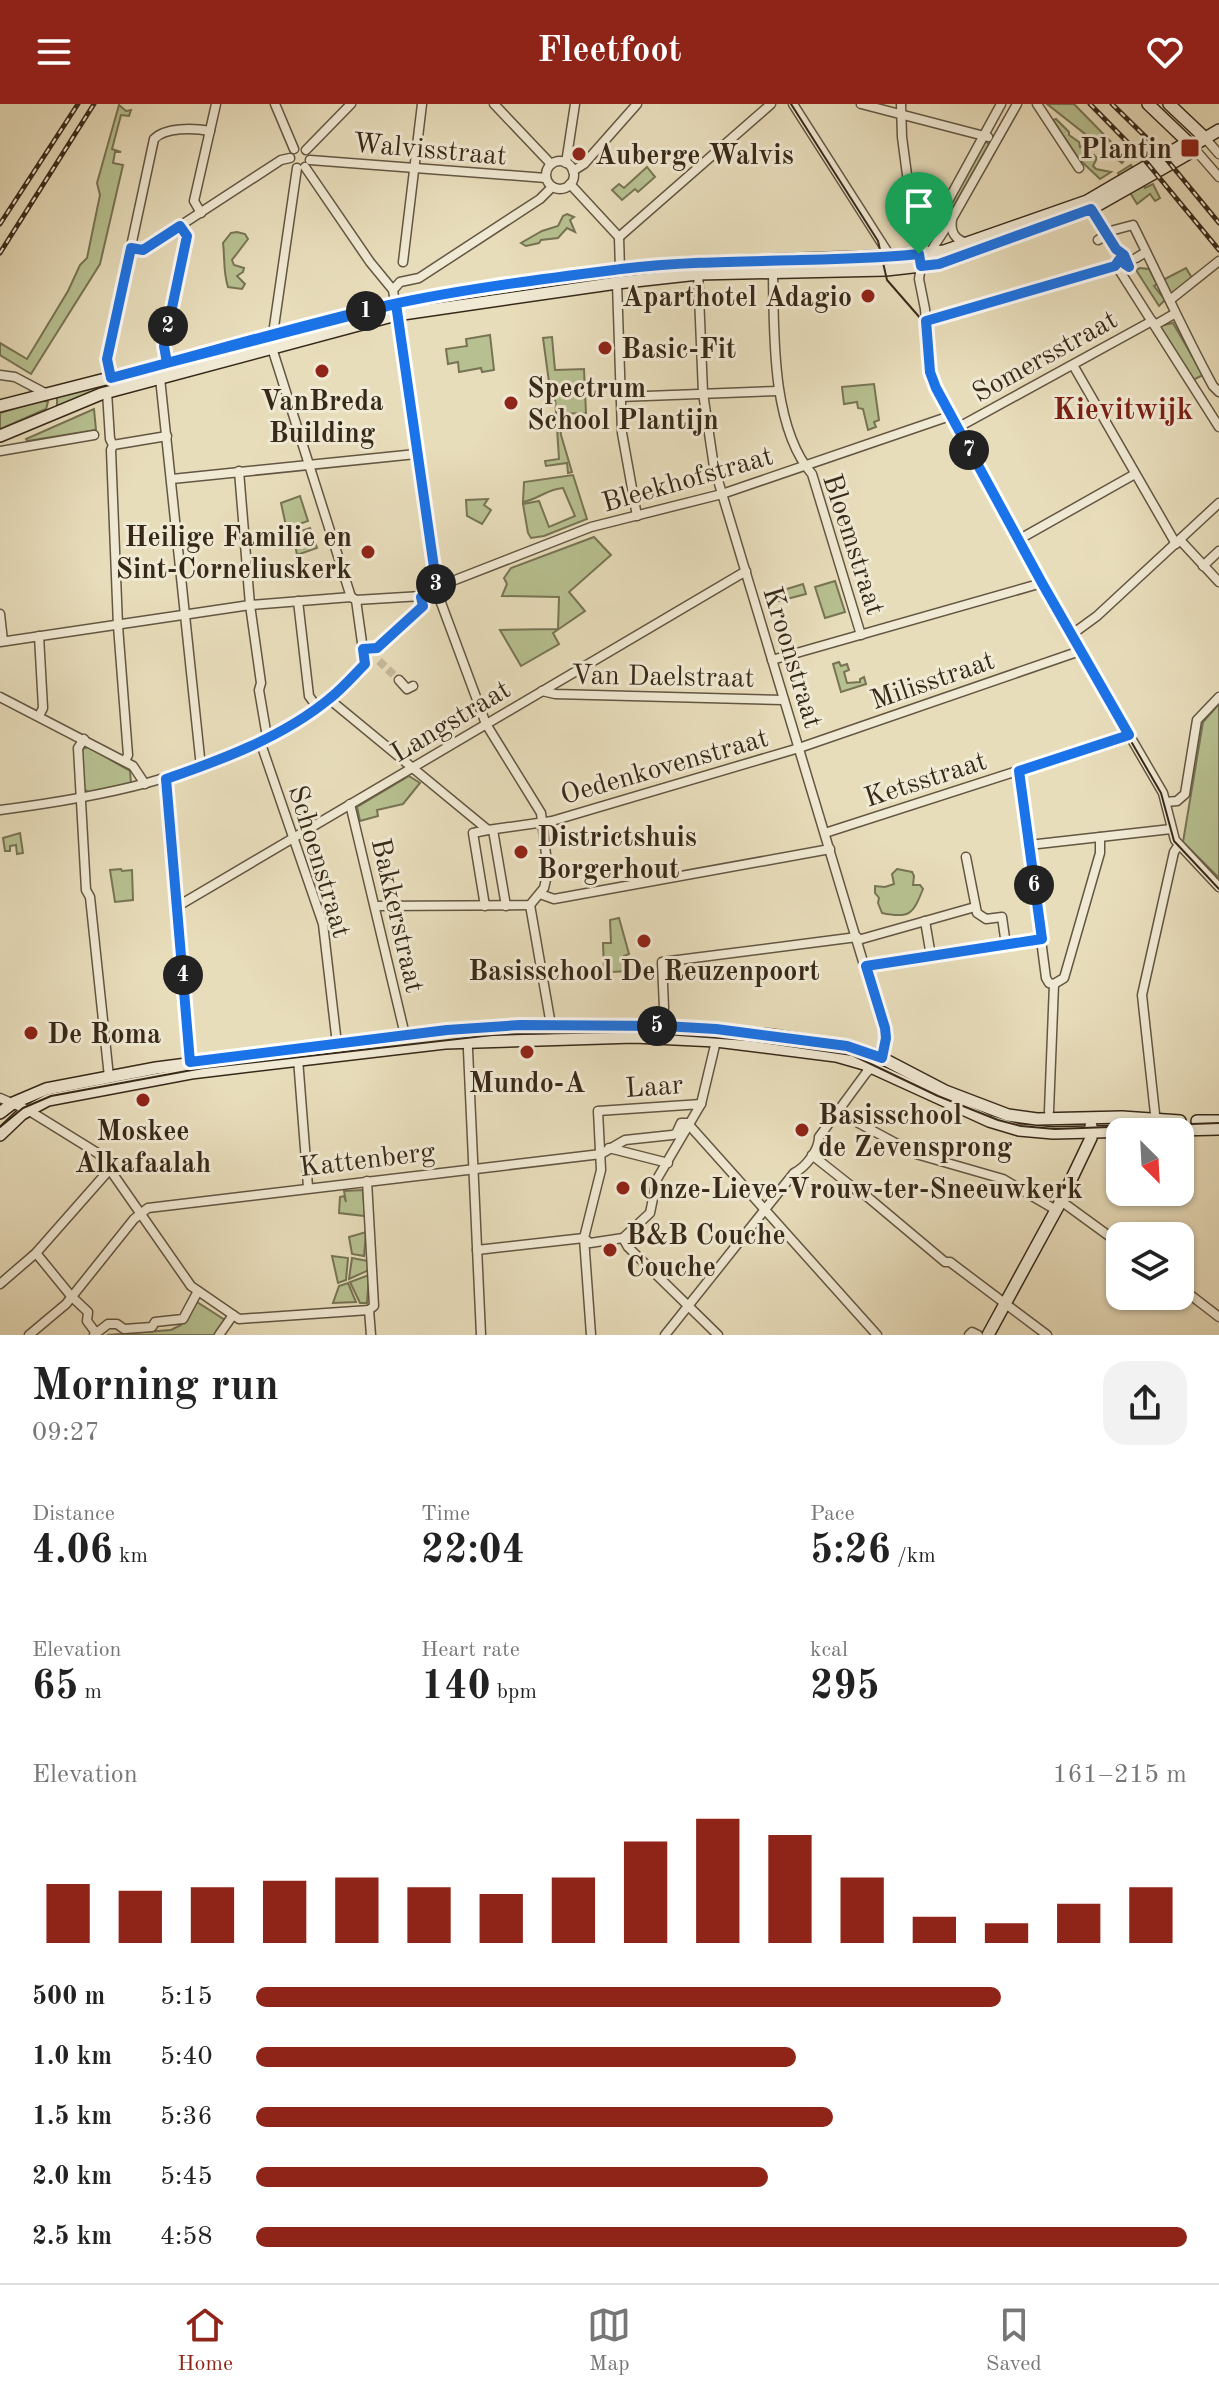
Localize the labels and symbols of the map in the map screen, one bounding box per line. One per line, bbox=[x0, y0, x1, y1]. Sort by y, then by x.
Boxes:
street label: Walvisstraat bbox=[352, 130, 508, 172]
place label: Plantin bbox=[1080, 137, 1172, 165]
marker: Plantin bbox=[1179, 137, 1201, 159]
place label: Auberge Walvis bbox=[595, 143, 794, 171]
marker: Auberge Walvis bbox=[570, 145, 588, 163]
pin bbox=[885, 172, 953, 254]
place label: Aparthotel Adagio bbox=[622, 285, 852, 313]
marker: Aparthotel Adagio bbox=[859, 287, 877, 305]
pin: 1 bbox=[346, 291, 386, 331]
pin: 2 bbox=[148, 306, 188, 346]
street label: Somersstraat bbox=[968, 306, 1123, 409]
place label: Basic-Fit bbox=[621, 337, 736, 365]
marker: Basic-Fit bbox=[596, 339, 614, 357]
marker: VanBreda Building bbox=[313, 362, 331, 380]
place label: Spectrum School Plantijn bbox=[527, 376, 719, 436]
place label: VanBreda Building bbox=[260, 389, 384, 449]
marker: Spectrum School Plantijn bbox=[502, 394, 520, 412]
district label: Kievitwijk bbox=[1053, 396, 1193, 426]
pin: 7 bbox=[949, 430, 989, 470]
street label: Bleekhofstraat bbox=[599, 443, 777, 519]
street label: Bloemstraat bbox=[816, 471, 888, 619]
place label: Heilige Familie en Sint-Corneliuskerk bbox=[116, 525, 352, 585]
marker: Heilige Familie en Sint-Corneliuskerk bbox=[359, 543, 377, 561]
pin: 3 bbox=[416, 564, 456, 604]
street label: Kroonstraat bbox=[756, 584, 826, 732]
street label: Milisstraat bbox=[867, 648, 999, 716]
street label: Van Daelstraat bbox=[571, 662, 755, 694]
street label: Langstraat bbox=[387, 676, 516, 769]
street label: Oedenkovenstraat bbox=[558, 725, 772, 811]
street label: Ketsstraat bbox=[861, 748, 991, 814]
street label: Schoenstraat bbox=[282, 782, 355, 941]
place label: Districtshuis Borgerhout bbox=[537, 825, 697, 885]
street label: Bakkerstraat bbox=[365, 836, 427, 996]
marker: Districtshuis Borgerhout bbox=[512, 843, 530, 861]
pin: 6 bbox=[1014, 865, 1054, 905]
marker: Basisschool De Reuzenpoort bbox=[635, 932, 653, 950]
pin: 4 bbox=[163, 955, 203, 995]
place label: Basisschool De Reuzenpoort bbox=[468, 959, 820, 987]
pin: 5 bbox=[637, 1006, 677, 1046]
place label: De Roma bbox=[47, 1022, 161, 1050]
marker: De Roma bbox=[22, 1024, 40, 1042]
marker: Mundo-A bbox=[518, 1043, 536, 1061]
place label: Mundo-A bbox=[469, 1071, 585, 1099]
street label: Laar bbox=[624, 1072, 684, 1104]
marker: Moskee Alkafaalah bbox=[134, 1091, 152, 1109]
place label: Basisschool de Zevensprong bbox=[818, 1103, 1013, 1163]
north arrow bbox=[1106, 1118, 1194, 1206]
place label: Moskee Alkafaalah bbox=[75, 1119, 211, 1179]
marker: Basisschool de Zevensprong bbox=[793, 1121, 811, 1139]
street label: Kattenberg bbox=[298, 1139, 437, 1183]
place label: Onze-Lieve-Vrouw-ter-Sneeuwkerk bbox=[639, 1177, 1083, 1205]
marker: Onze-Lieve-Vrouw-ter-Sneeuwkerk bbox=[614, 1179, 632, 1197]
place label: B&B Couche Couche bbox=[626, 1223, 786, 1283]
marker: B&B Couche Couche bbox=[601, 1241, 619, 1259]

